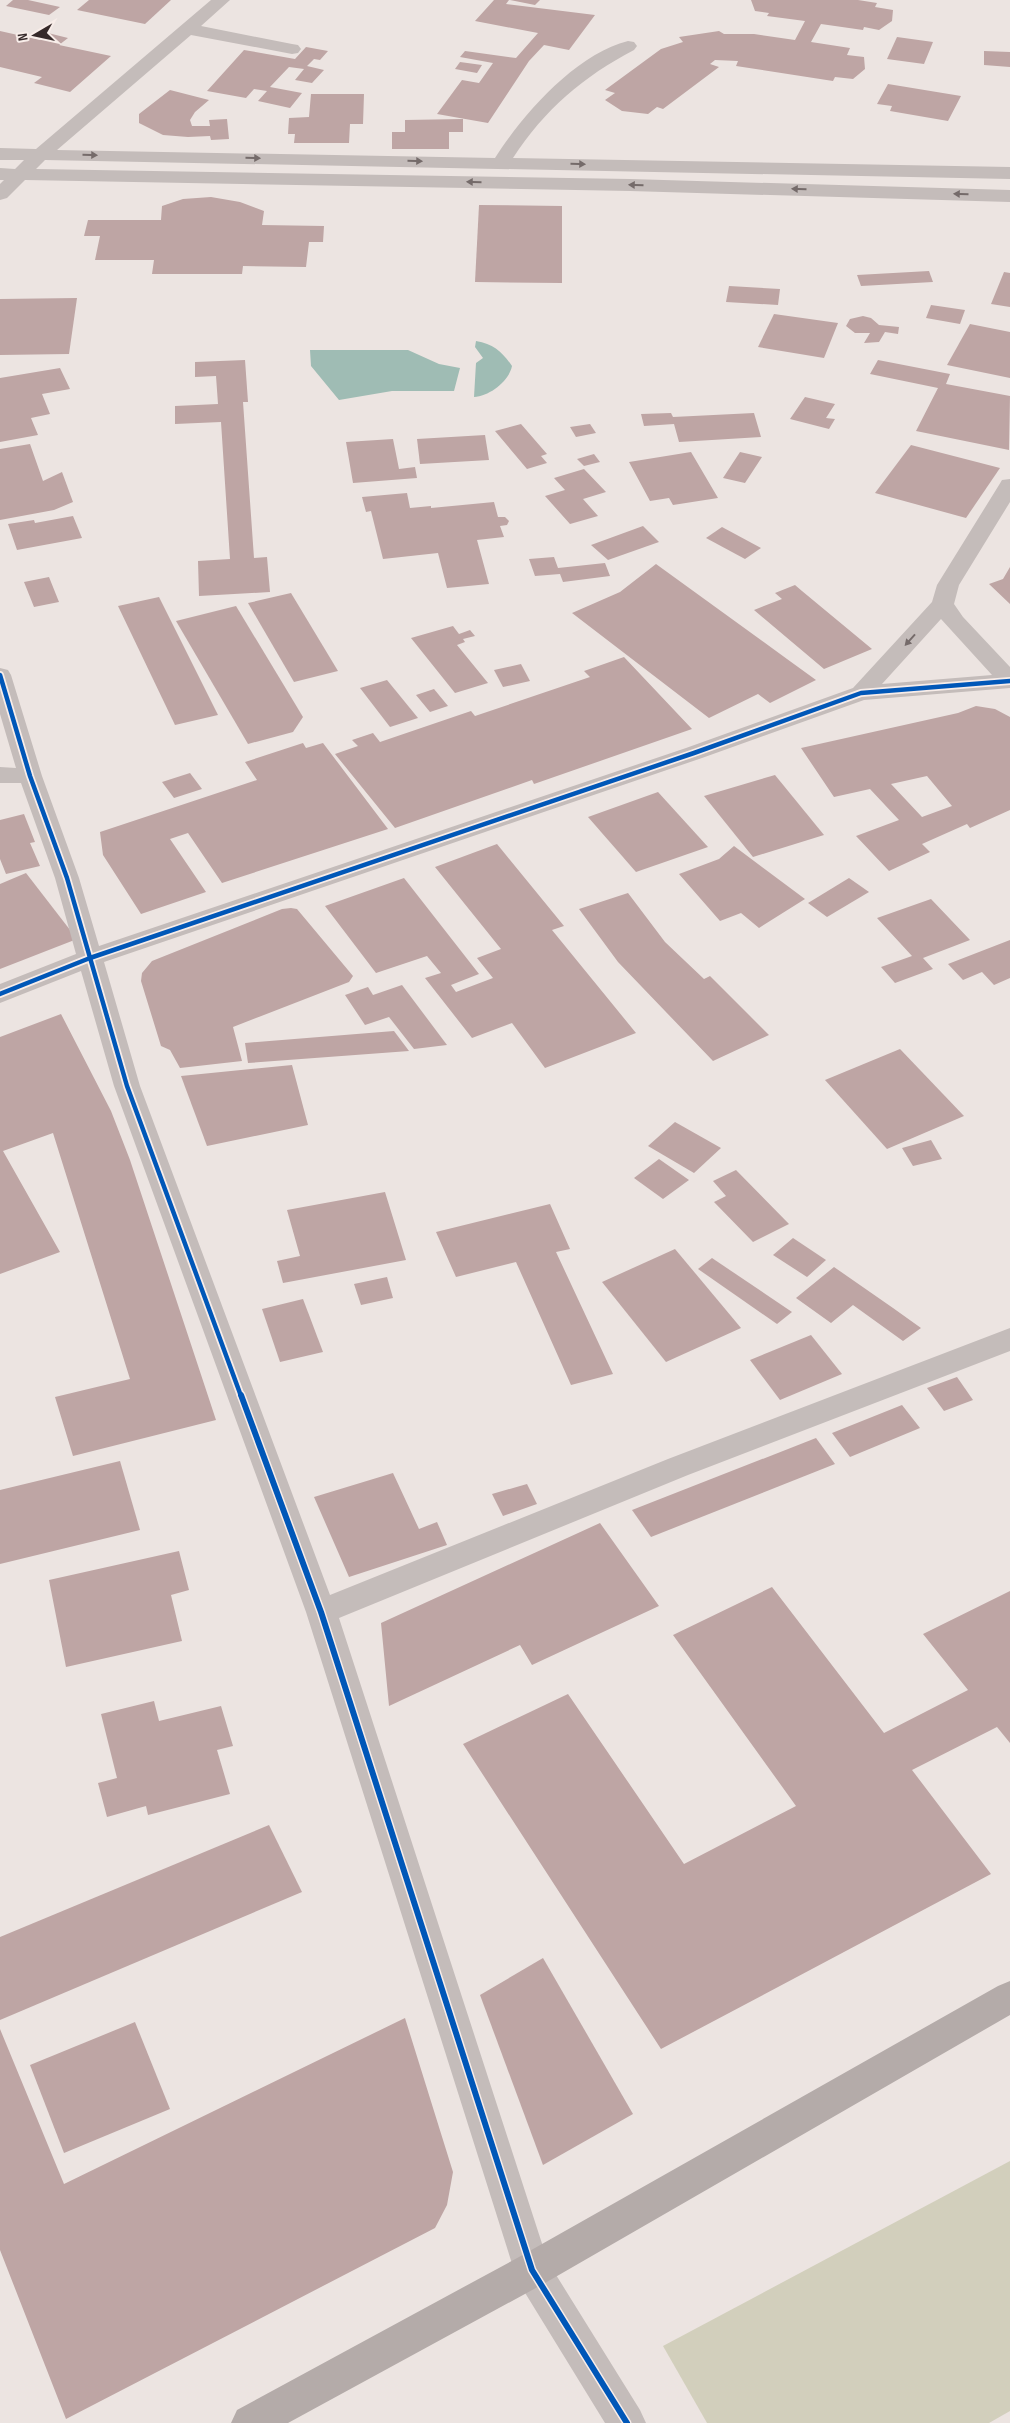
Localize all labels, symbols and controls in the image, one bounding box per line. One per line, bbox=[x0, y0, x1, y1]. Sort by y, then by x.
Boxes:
north arrow bbox=[10, 10, 60, 60]
text: N bbox=[14, 32, 32, 42]
one-way arrow bbox=[82, 151, 98, 159]
one-way arrow bbox=[245, 154, 261, 162]
one-way arrow bbox=[407, 157, 423, 165]
one-way arrow bbox=[570, 160, 586, 168]
one-way arrow bbox=[466, 178, 482, 186]
one-way arrow bbox=[628, 180, 644, 188]
one-way arrow bbox=[791, 185, 807, 193]
one-way arrow bbox=[953, 190, 969, 198]
one-way arrow bbox=[904, 633, 916, 645]

